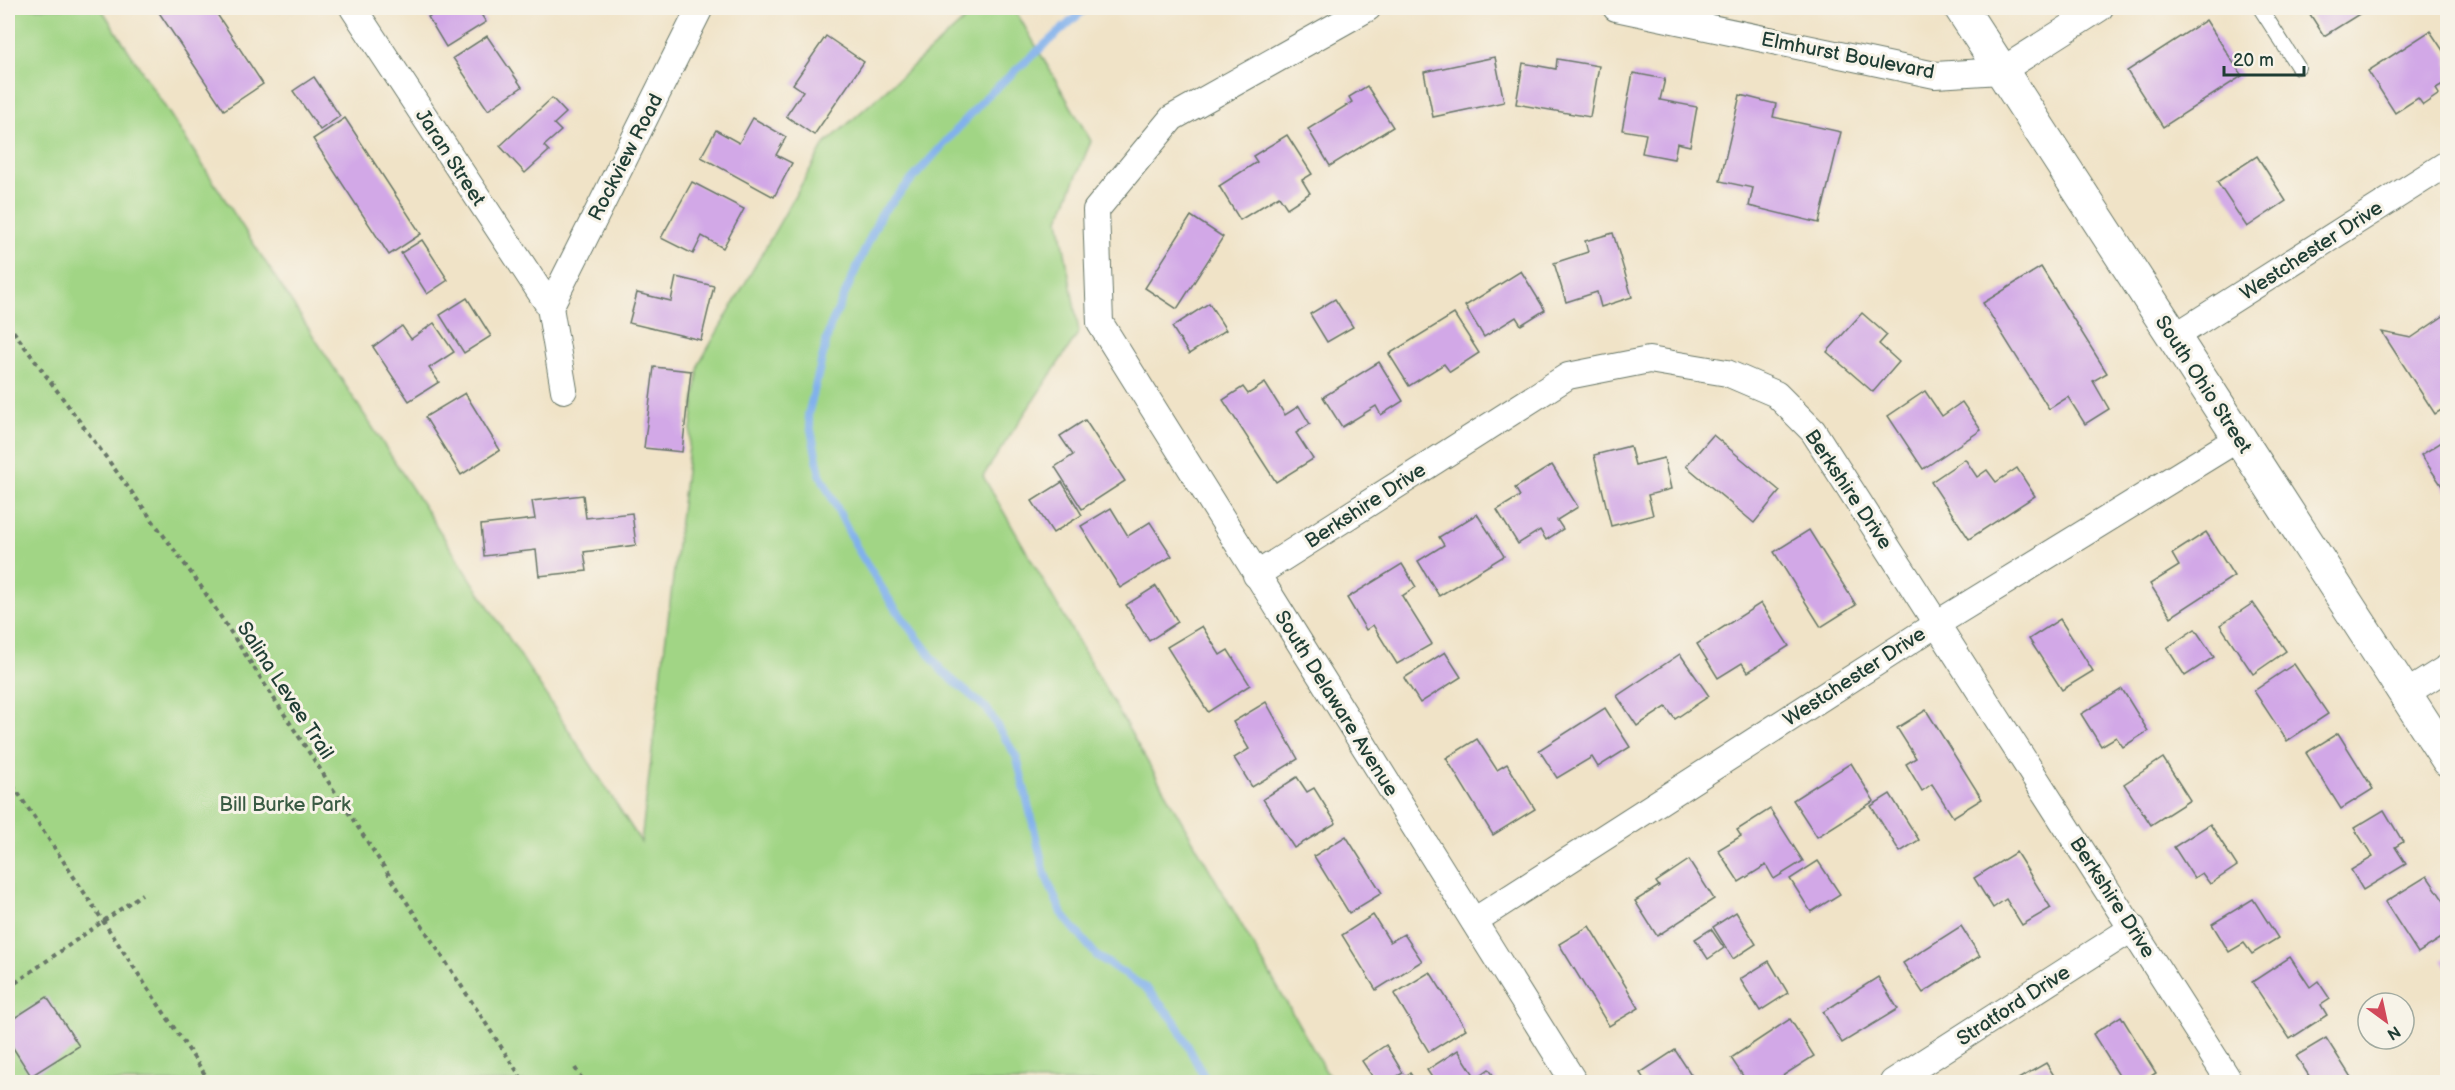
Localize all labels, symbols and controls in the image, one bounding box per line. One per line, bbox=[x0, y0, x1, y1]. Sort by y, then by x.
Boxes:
street label: Elmhurst Boulevard bbox=[1759, 27, 1936, 85]
scale bar bbox=[2224, 39, 2304, 77]
text: 20 m bbox=[2233, 50, 2274, 71]
street label: Rockview Road bbox=[584, 90, 668, 225]
street label: Jaran Street bbox=[410, 105, 490, 211]
street label: Westchester Drive bbox=[2236, 196, 2387, 306]
street label: South Ohio Street bbox=[2150, 311, 2257, 458]
street label: Berkshire Drive bbox=[1799, 425, 1897, 554]
street label: Berkshire Drive bbox=[1301, 458, 1431, 554]
street label: South Delaware Avenue bbox=[1269, 606, 1403, 801]
street label: Salina Levee Trail bbox=[232, 617, 339, 764]
street label: Westchester Drive bbox=[1779, 622, 1930, 732]
park label: Bill Burke Park bbox=[219, 793, 351, 817]
street label: Berkshire Drive bbox=[2064, 833, 2160, 963]
street label: Stratford Drive bbox=[1952, 960, 2075, 1051]
north arrow bbox=[2356, 991, 2416, 1051]
text: N bbox=[2383, 1021, 2404, 1044]

